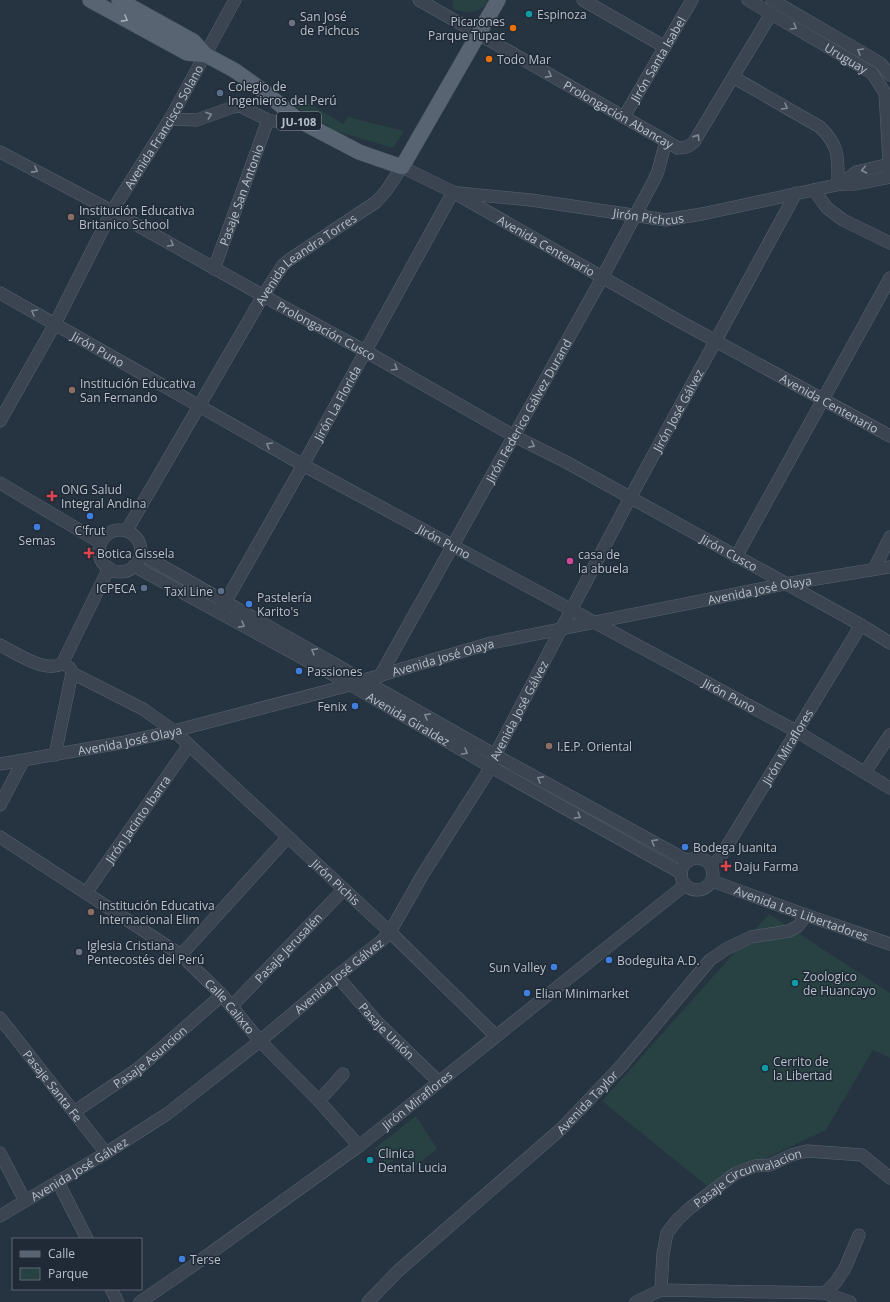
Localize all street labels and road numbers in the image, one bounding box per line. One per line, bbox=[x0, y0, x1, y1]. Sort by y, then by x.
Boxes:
street label: Jirón Santa Isabel bbox=[626, 13, 689, 106]
street label: Uruguay bbox=[821, 38, 872, 78]
street label: Avenida Francisco Solano bbox=[120, 61, 207, 192]
street label: Prolongación Abancay bbox=[561, 76, 678, 153]
road number: JU-108 bbox=[277, 112, 321, 130]
street label: Pasaje San Antonio bbox=[215, 142, 267, 248]
street label: Jirón Pichcus bbox=[611, 204, 685, 229]
street label: Avenida Leandra Torres bbox=[251, 209, 360, 308]
street label: Avenida Centenario bbox=[495, 211, 598, 280]
street label: Prolongación Cusco bbox=[274, 297, 379, 364]
street label: Jirón Puno bbox=[68, 327, 128, 371]
street label: Jirón Federico Gálvez Durand bbox=[481, 336, 575, 486]
street label: Jirón La Florida bbox=[309, 362, 365, 445]
street label: Jirón José Gálvez bbox=[648, 366, 707, 455]
street label: Avenida Centenario bbox=[777, 369, 882, 437]
street label: Jirón Puno bbox=[414, 520, 474, 563]
street label: Jirón Cusco bbox=[697, 529, 761, 575]
street label: Avenida José Olaya bbox=[706, 571, 813, 608]
street label: Avenida José Olaya bbox=[390, 634, 496, 680]
street label: Avenida José Gálvez bbox=[485, 657, 552, 763]
street label: Jirón Puno bbox=[699, 673, 759, 716]
street label: Avenida Giraldez bbox=[364, 688, 454, 750]
street label: Jirón Miraflores bbox=[757, 705, 817, 789]
street label: Avenida José Olaya bbox=[77, 721, 184, 759]
street label: Jirón Jacinto Ibarra bbox=[100, 772, 174, 867]
street label: Jirón Pichis bbox=[307, 854, 364, 909]
street label: Avenida Los Libertadores bbox=[732, 881, 871, 945]
street label: Pasaje Jerusalén bbox=[250, 909, 326, 986]
street label: Avenida José Gálvez bbox=[290, 934, 387, 1017]
street label: Calle Calixto bbox=[201, 975, 259, 1037]
street label: Pasaje Unión bbox=[355, 999, 418, 1063]
street label: Pasaje Asuncion bbox=[110, 1021, 190, 1092]
street label: Pasaje Santa Fe bbox=[20, 1046, 87, 1125]
street label: Jirón Miraflores bbox=[377, 1066, 456, 1134]
street label: Avenida Taylor bbox=[552, 1066, 622, 1137]
street label: Avenida José Gálvez bbox=[27, 1133, 131, 1205]
street label: Pasaje Circunvalacion bbox=[690, 1144, 803, 1211]

